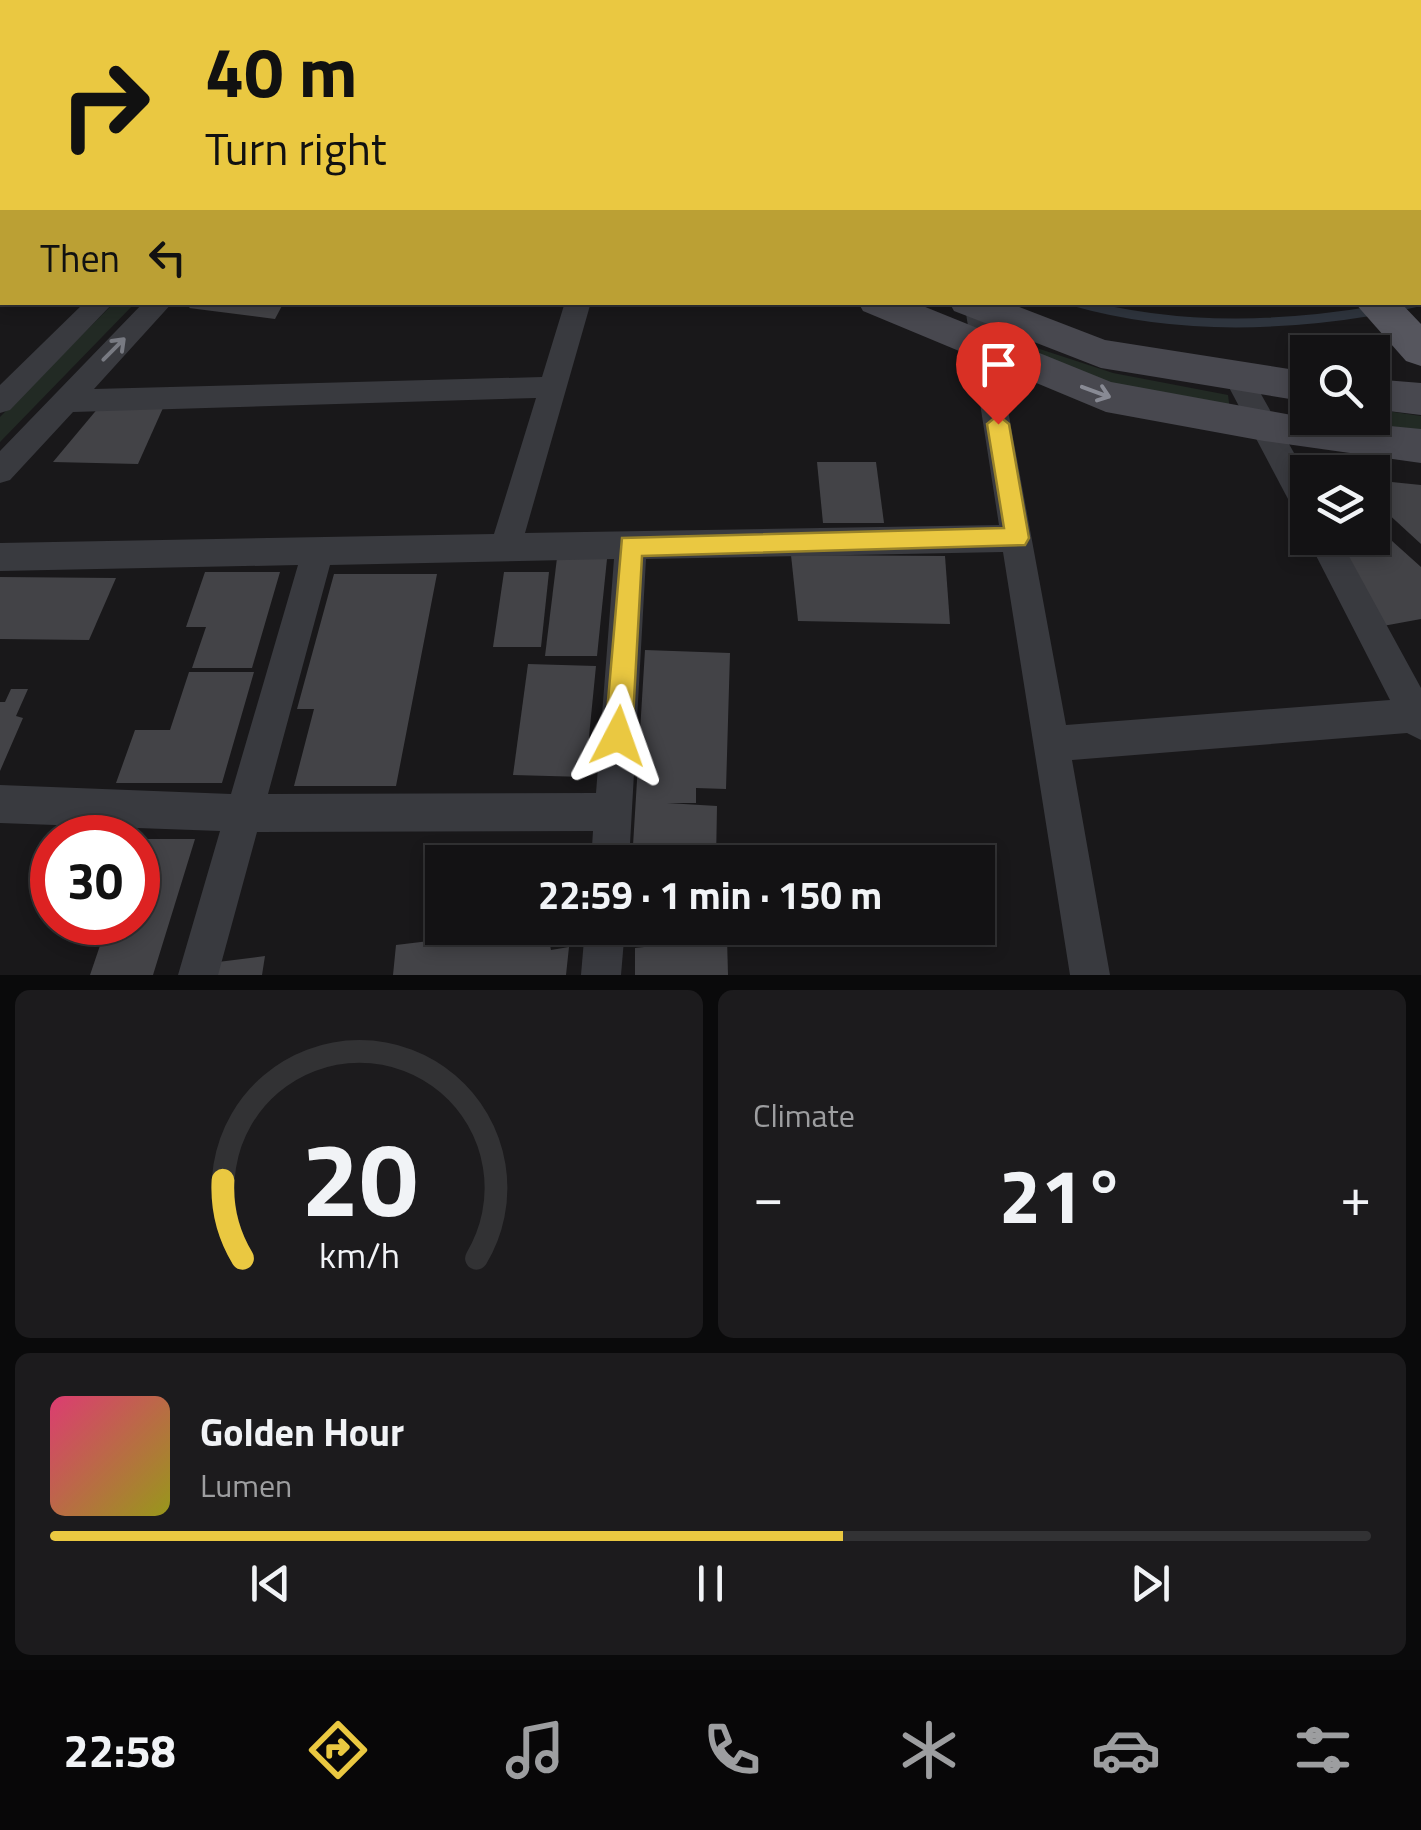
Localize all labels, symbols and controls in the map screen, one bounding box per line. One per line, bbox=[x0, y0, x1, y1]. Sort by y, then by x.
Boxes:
text: 40 m bbox=[205, 18, 358, 124]
icon: right bbox=[40, 40, 170, 170]
text: Turn right bbox=[205, 114, 387, 182]
text: Then bbox=[40, 229, 120, 287]
icon: left bbox=[140, 230, 195, 285]
pin bbox=[956, 322, 1041, 425]
map controls bbox=[1290, 335, 1390, 555]
button: search bbox=[1290, 335, 1390, 435]
one-way arrow bbox=[102, 337, 126, 361]
icon: arrive bbox=[971, 337, 1026, 392]
one-way arrow bbox=[1080, 384, 1111, 402]
button: layers bbox=[1290, 455, 1390, 555]
position arrow bbox=[566, 684, 670, 788]
speed limit sign: 30 bbox=[30, 815, 160, 945]
text: 22:59 · 1 min · 150 m bbox=[538, 866, 882, 924]
text: Climate bbox=[753, 1091, 855, 1139]
text: 20 bbox=[301, 1098, 417, 1256]
text: 21° bbox=[999, 1138, 1125, 1252]
text: − bbox=[753, 1154, 784, 1237]
text: + bbox=[1340, 1154, 1371, 1237]
text: km/h bbox=[319, 1227, 399, 1282]
text: Golden Hour bbox=[200, 1403, 404, 1461]
text: Lumen bbox=[200, 1461, 292, 1509]
icon: previous bbox=[243, 1556, 298, 1611]
icon: pause bbox=[683, 1556, 738, 1611]
icon: next bbox=[1123, 1556, 1178, 1611]
icon: directions bbox=[303, 1715, 373, 1785]
icon: music bbox=[500, 1715, 570, 1785]
icon: phone bbox=[697, 1715, 767, 1785]
icon: climate bbox=[894, 1715, 964, 1785]
icon: car bbox=[1091, 1715, 1161, 1785]
icon: filters bbox=[1288, 1715, 1358, 1785]
text: 22:58 bbox=[63, 1716, 176, 1784]

